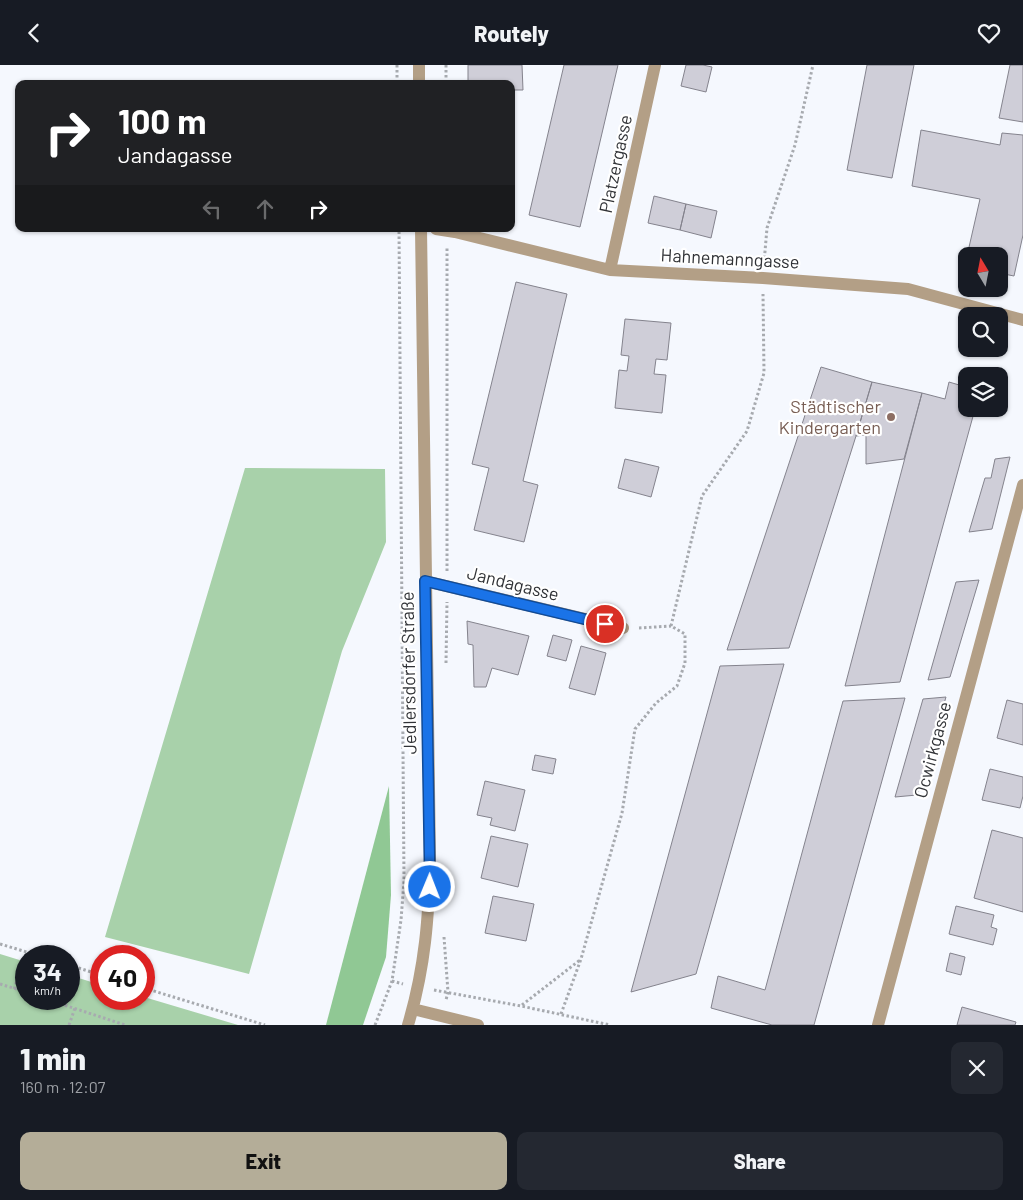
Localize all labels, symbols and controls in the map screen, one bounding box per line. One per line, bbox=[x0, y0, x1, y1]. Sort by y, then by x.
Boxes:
icon: back bbox=[20, 19, 48, 47]
icon: heart bbox=[975, 19, 1003, 47]
text: Routely bbox=[474, 20, 549, 46]
text: 100 m bbox=[118, 99, 207, 141]
icon: right bbox=[35, 100, 100, 165]
street label: Platzergasse bbox=[594, 113, 636, 215]
text: Jandagasse bbox=[118, 141, 232, 167]
icon: left bbox=[198, 195, 226, 223]
icon: ahead bbox=[251, 195, 279, 223]
icon: right bbox=[304, 195, 332, 223]
street label: Hahnemanngasse bbox=[660, 243, 800, 273]
north arrow bbox=[958, 247, 1008, 297]
map controls bbox=[958, 247, 1008, 417]
button: search bbox=[958, 307, 1008, 357]
button: layers bbox=[958, 367, 1008, 417]
place label: Städtischer Kindergarten bbox=[779, 395, 881, 438]
marker: Städtischer Kindergarten bbox=[885, 411, 897, 423]
street label: Jandagasse bbox=[465, 561, 561, 605]
street label: Jedlersdorfer Straße bbox=[396, 591, 420, 755]
pin bbox=[584, 603, 626, 645]
icon: arrive bbox=[591, 610, 619, 638]
street label: Ocwirkgasse bbox=[909, 699, 955, 800]
position arrow bbox=[403, 860, 455, 912]
speed limit sign: 40 bbox=[90, 945, 155, 1010]
text: 34 bbox=[33, 956, 62, 986]
text: km/h bbox=[34, 983, 61, 997]
text: 1 min bbox=[20, 1040, 86, 1076]
button: close bbox=[951, 1042, 1003, 1094]
text: 160 m · 12:07 bbox=[20, 1077, 105, 1096]
button: Exit bbox=[20, 1132, 507, 1190]
button: Share bbox=[517, 1132, 1003, 1190]

